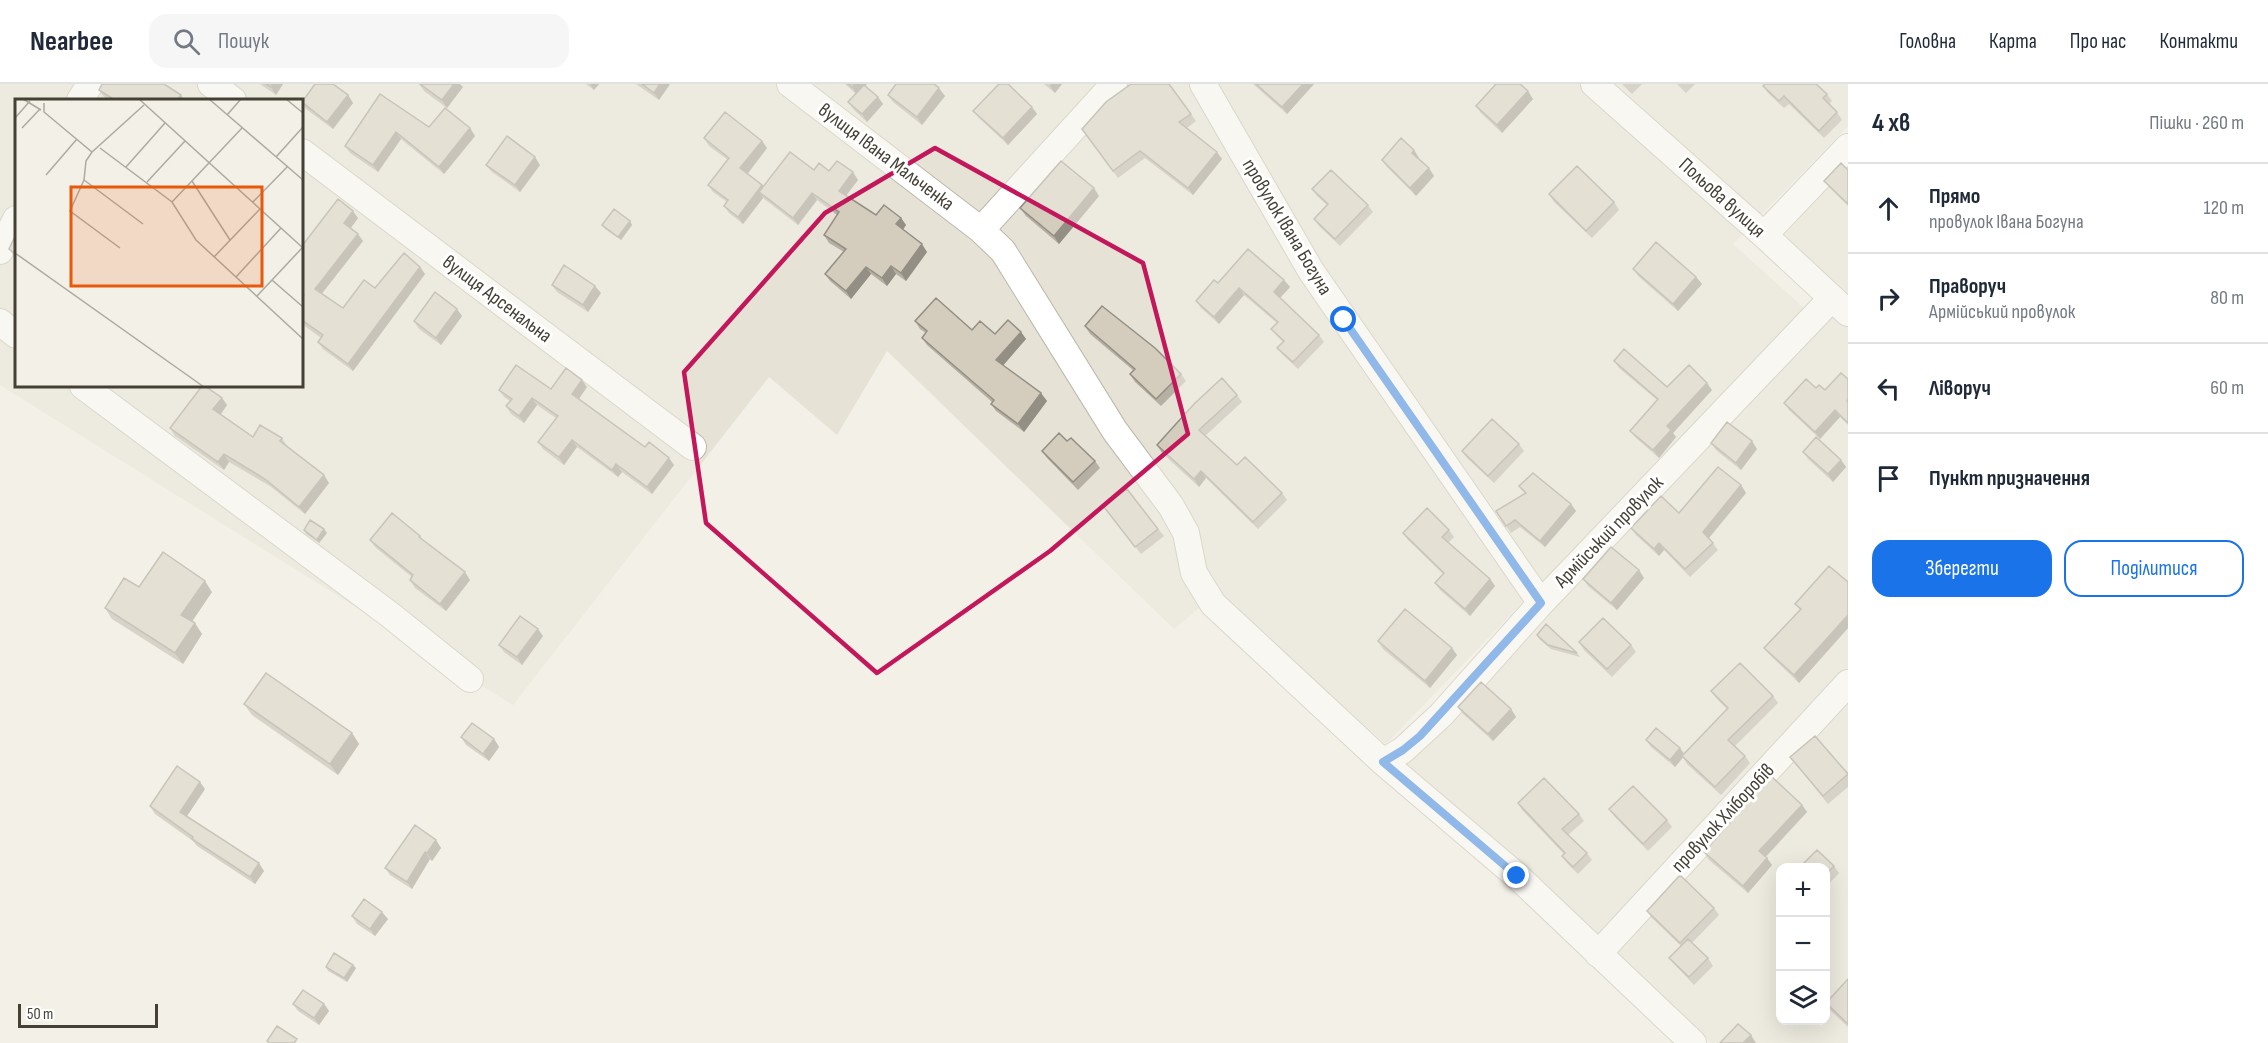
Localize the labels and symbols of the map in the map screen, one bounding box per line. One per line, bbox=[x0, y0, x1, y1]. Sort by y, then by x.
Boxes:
street label: вулиця Івана Мальченка bbox=[813, 98, 959, 216]
inset map bbox=[15, 99, 303, 387]
street label: Польова вулиця bbox=[1674, 153, 1770, 243]
street label: провулок Івана Богуна bbox=[1237, 155, 1337, 299]
street label: вулиця Арсенальна bbox=[438, 250, 556, 348]
route start bbox=[1330, 306, 1356, 332]
street label: Армійський провулок bbox=[1549, 471, 1669, 594]
street label: провулок Хліборобів bbox=[1666, 759, 1780, 877]
route end bbox=[1503, 862, 1529, 888]
scale bar bbox=[18, 1001, 158, 1028]

